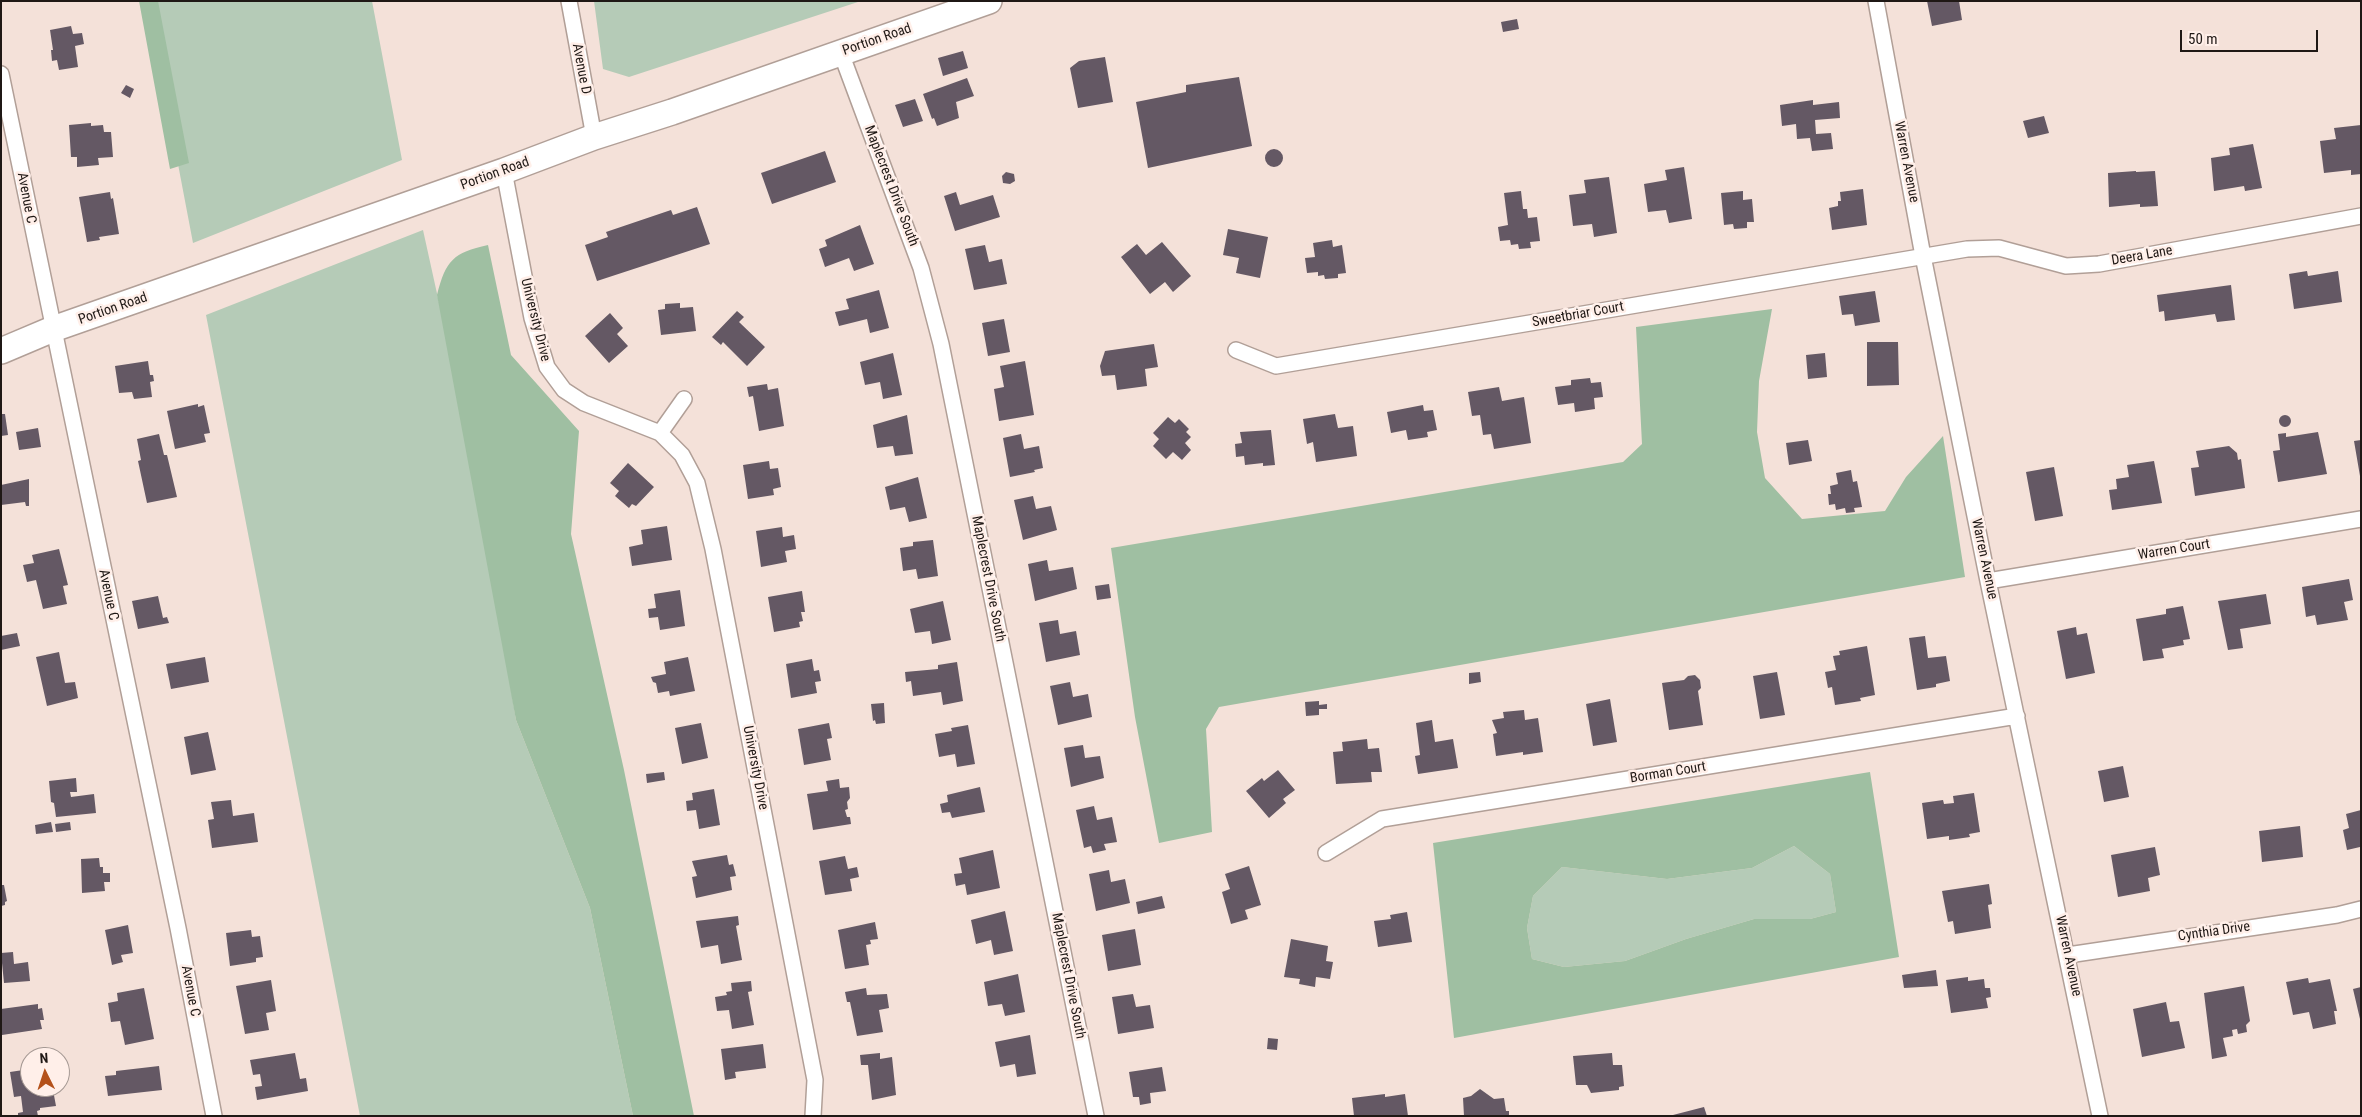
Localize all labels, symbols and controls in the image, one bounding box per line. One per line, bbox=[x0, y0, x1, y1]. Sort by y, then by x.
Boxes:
street label: Portion Road bbox=[840, 20, 914, 60]
scale bar bbox=[2182, 20, 2320, 52]
text: 50 m bbox=[2188, 30, 2218, 48]
street label: Avenue D bbox=[568, 42, 594, 96]
street label: Warren Avenue bbox=[1890, 120, 1922, 204]
street label: Maplecrest Drive South bbox=[860, 123, 922, 249]
street label: Portion Road bbox=[458, 154, 532, 194]
street label: Avenue C bbox=[13, 171, 39, 225]
street label: Deera Lane bbox=[2110, 242, 2174, 270]
street label: University Drive bbox=[517, 277, 553, 363]
street label: Portion Road bbox=[76, 289, 150, 329]
street label: Sweetbriar Court bbox=[1531, 299, 1625, 331]
street label: Maplecrest Drive South bbox=[968, 515, 1008, 643]
street label: Warren Avenue bbox=[1967, 517, 2001, 601]
street label: Warren Court bbox=[2137, 536, 2211, 564]
street label: Avenue C bbox=[94, 568, 122, 622]
street label: University Drive bbox=[739, 725, 771, 811]
street label: Borman Court bbox=[1629, 759, 1707, 787]
street label: Maplecrest Drive South bbox=[1048, 912, 1088, 1040]
street label: Warren Avenue bbox=[2051, 914, 2085, 998]
street label: Cynthia Drive bbox=[2177, 919, 2251, 945]
street label: Avenue C bbox=[177, 964, 203, 1018]
north arrow bbox=[20, 1047, 70, 1097]
text: N bbox=[39, 1050, 49, 1066]

